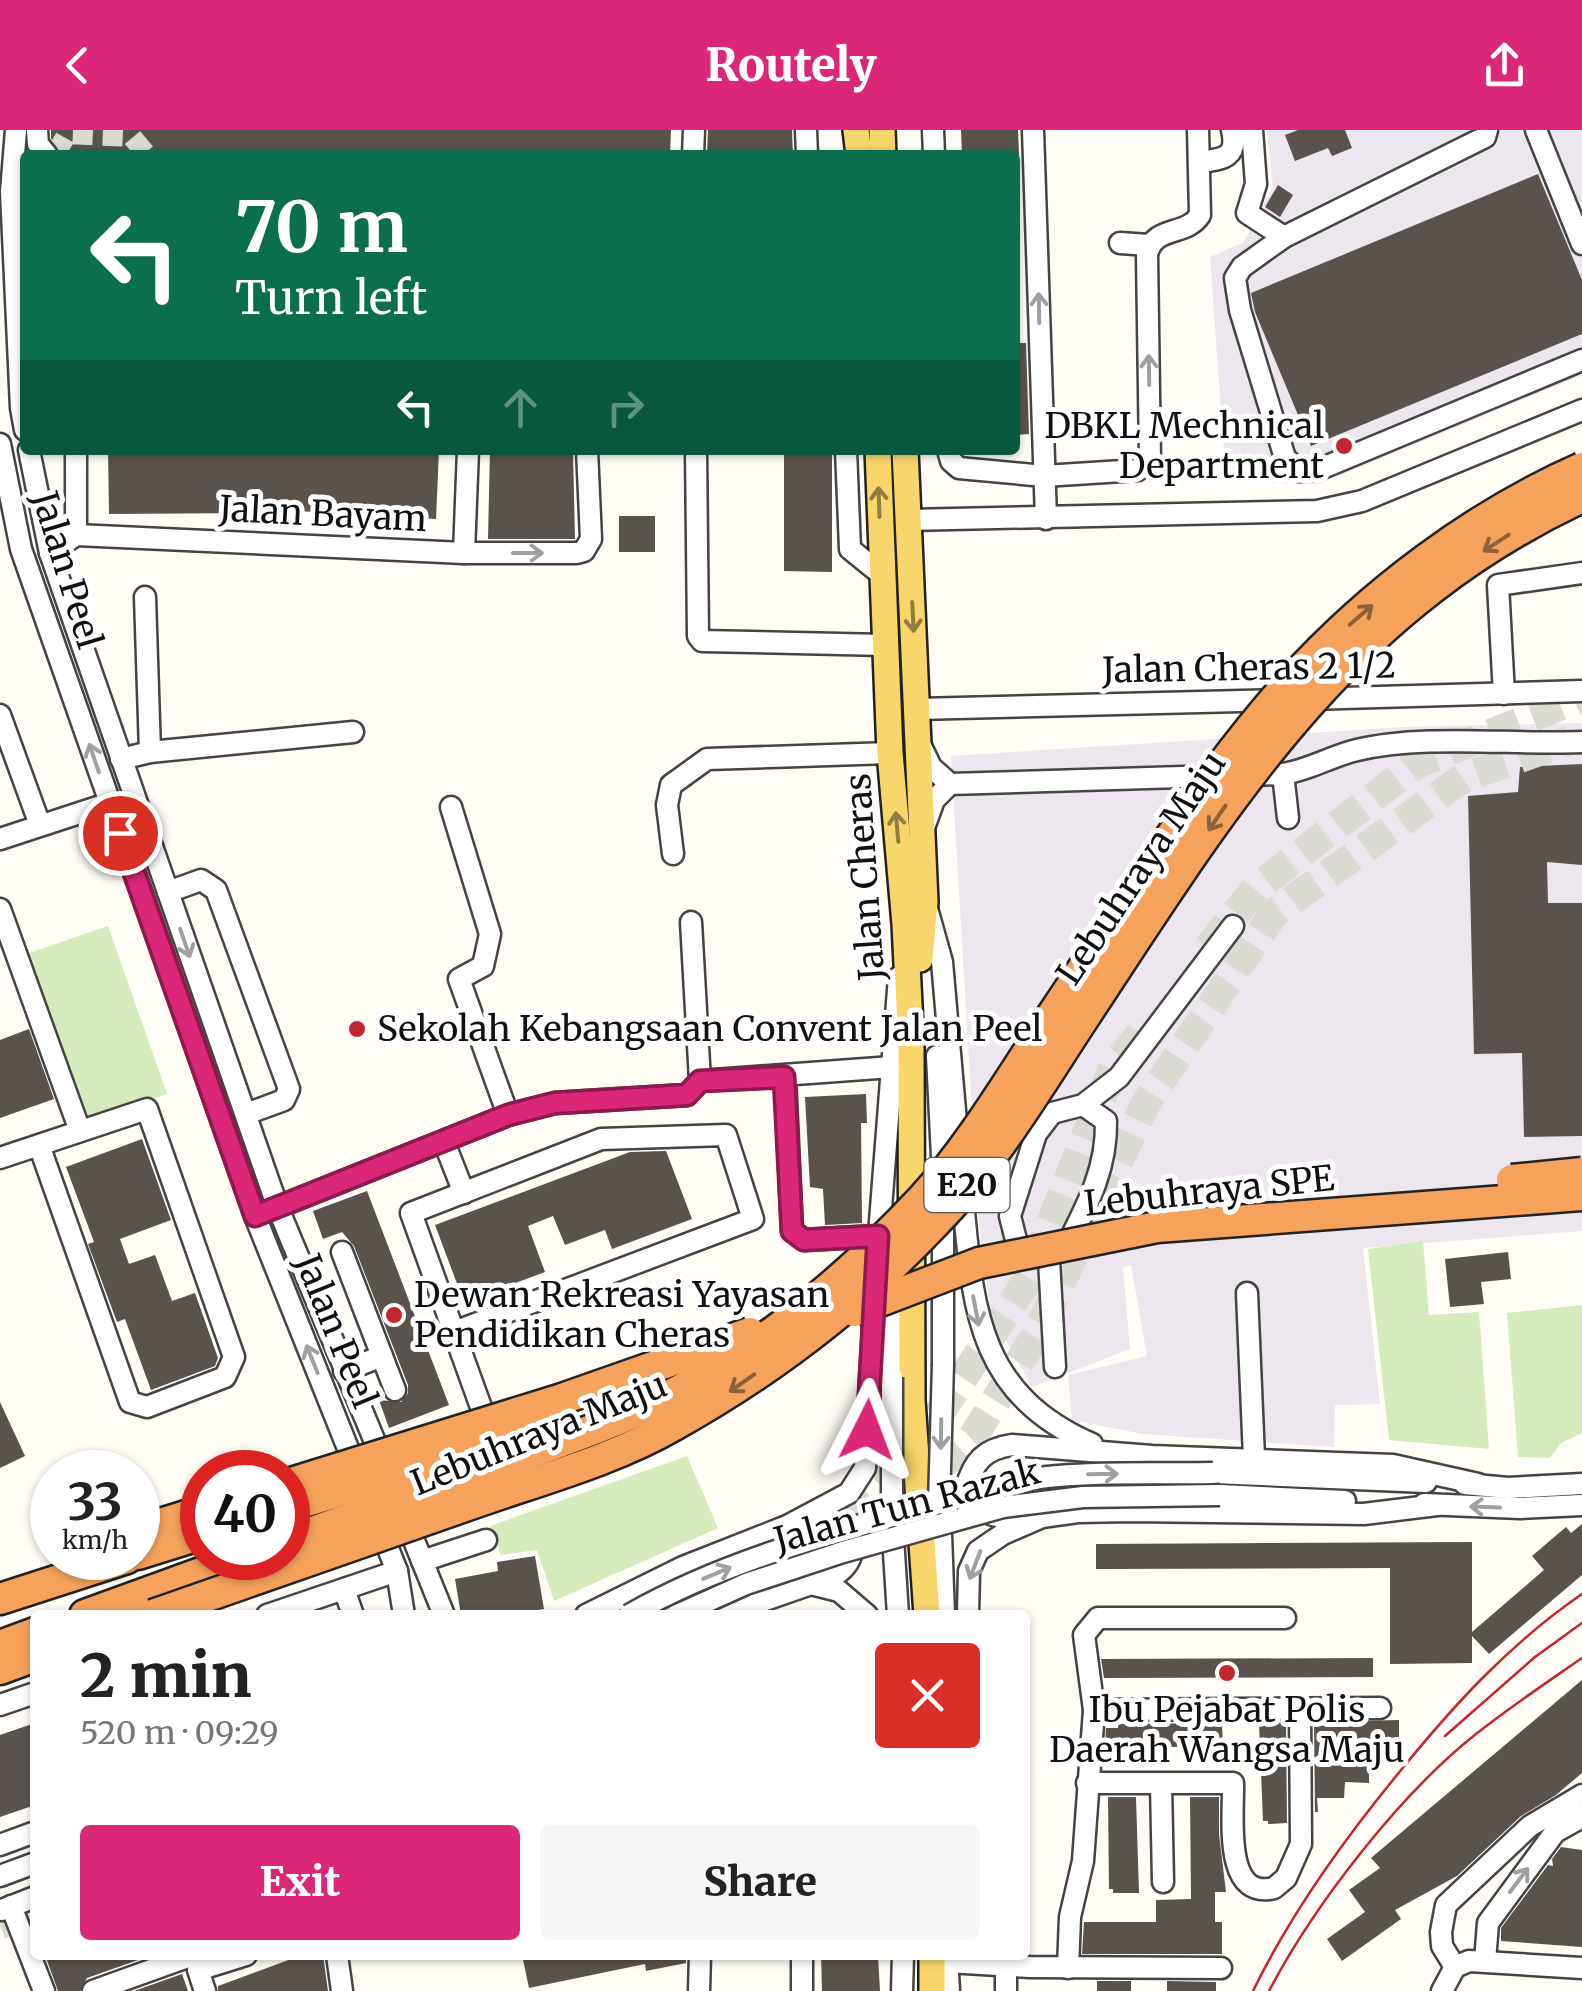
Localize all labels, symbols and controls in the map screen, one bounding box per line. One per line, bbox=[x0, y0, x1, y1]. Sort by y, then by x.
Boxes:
text: Routely bbox=[705, 37, 877, 93]
icon: back bbox=[50, 38, 105, 93]
icon: share bbox=[1477, 38, 1532, 93]
text: 70 m bbox=[235, 183, 408, 271]
icon: left bbox=[70, 190, 200, 320]
text: Turn left bbox=[235, 270, 427, 326]
one-way arrow bbox=[1030, 293, 1049, 325]
one-way arrow bbox=[1139, 355, 1158, 387]
icon: left bbox=[388, 380, 443, 435]
icon: ahead bbox=[493, 380, 548, 435]
icon: right bbox=[598, 380, 653, 435]
place label: DBKL Mechnical Department bbox=[1044, 404, 1324, 488]
marker: DBKL Mechnical Department bbox=[1333, 435, 1355, 457]
street label: Jalan Peel bbox=[22, 485, 112, 654]
street label: Jalan Bayam bbox=[217, 487, 428, 541]
one-way arrow bbox=[870, 487, 889, 519]
one-way arrow bbox=[1482, 532, 1511, 553]
one-way arrow bbox=[510, 544, 543, 562]
one-way arrow bbox=[903, 600, 922, 632]
one-way arrow bbox=[1347, 605, 1373, 627]
street label: Jalan Cheras 2 1/2 bbox=[1101, 643, 1396, 693]
one-way arrow bbox=[84, 743, 102, 774]
street label: Lebuhraya Maju bbox=[1047, 743, 1235, 993]
street label: Jalan Cheras bbox=[836, 772, 894, 983]
pin bbox=[78, 791, 163, 876]
one-way arrow bbox=[1207, 804, 1228, 832]
icon: arrive bbox=[93, 806, 148, 861]
one-way arrow bbox=[887, 811, 906, 843]
one-way arrow bbox=[177, 926, 195, 957]
place label: Sekolah Kebangsaan Convent Jalan Peel bbox=[377, 1007, 1042, 1051]
marker: Sekolah Kebangsaan Convent Jalan Peel bbox=[346, 1018, 368, 1040]
street label: Lebuhraya SPE bbox=[1082, 1156, 1336, 1226]
road number: E20 bbox=[924, 1158, 1010, 1212]
street label: Jalan Peel bbox=[285, 1247, 387, 1414]
place label: Dewan Rekreasi Yayasan Pendidikan Cheras bbox=[414, 1273, 830, 1357]
one-way arrow bbox=[968, 1294, 987, 1326]
marker: Dewan Rekreasi Yayasan Pendidikan Cheras bbox=[383, 1304, 405, 1326]
one-way arrow bbox=[302, 1345, 320, 1375]
street label: Lebuhraya Maju bbox=[405, 1363, 673, 1505]
one-way arrow bbox=[729, 1372, 756, 1393]
position arrow bbox=[815, 1378, 919, 1482]
one-way arrow bbox=[932, 1416, 950, 1449]
street label: Jalan Tun Razak bbox=[768, 1449, 1045, 1563]
speed limit sign: 40 bbox=[180, 1450, 310, 1580]
one-way arrow bbox=[1087, 1465, 1119, 1484]
text: 33 bbox=[67, 1471, 123, 1534]
one-way arrow bbox=[1469, 1497, 1501, 1516]
text: km/h bbox=[62, 1524, 128, 1556]
one-way arrow bbox=[965, 1549, 983, 1580]
one-way arrow bbox=[701, 1563, 732, 1581]
text: 2 min bbox=[80, 1638, 252, 1713]
button: close bbox=[875, 1643, 980, 1748]
marker: Ibu Pejabat Polis Daerah Wangsa Maju bbox=[1216, 1662, 1238, 1684]
place label: Ibu Pejabat Polis Daerah Wangsa Maju bbox=[1049, 1688, 1405, 1772]
text: 520 m · 09:29 bbox=[80, 1713, 279, 1753]
button: Exit bbox=[80, 1825, 520, 1940]
button: Share bbox=[540, 1825, 980, 1940]
one-way arrow bbox=[1508, 1867, 1529, 1894]

